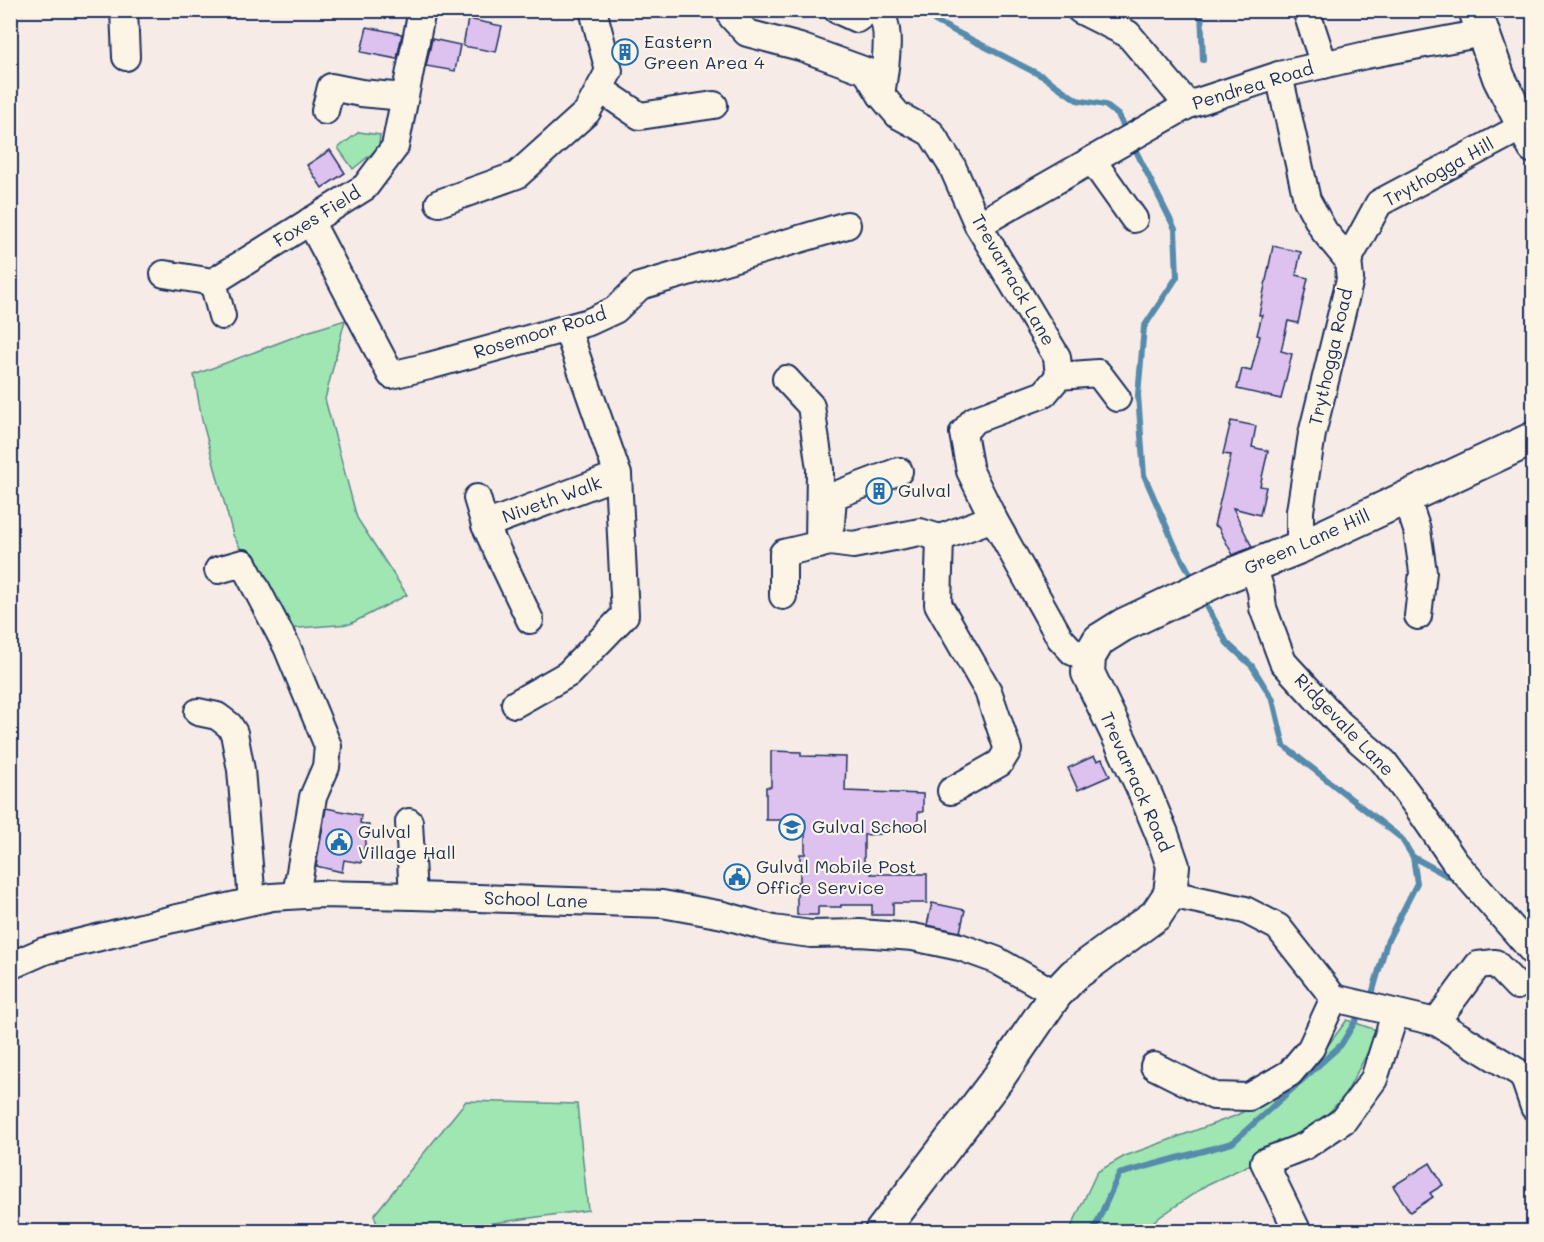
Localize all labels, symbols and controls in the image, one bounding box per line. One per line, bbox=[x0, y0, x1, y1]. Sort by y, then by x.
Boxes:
place label: Eastern Green Area 4 bbox=[644, 29, 765, 74]
building icon: Eastern Green Area 4 bbox=[610, 37, 640, 67]
street label: Pendrea Road bbox=[1189, 55, 1316, 115]
street label: Trythogga Hill bbox=[1379, 131, 1498, 211]
street label: Foxes Field bbox=[268, 180, 364, 252]
street label: Trevarrack Lane bbox=[966, 209, 1061, 350]
street label: Trythogga Road bbox=[1303, 286, 1357, 428]
street label: Rosemoor Road bbox=[470, 300, 609, 364]
street label: Niveth Walk bbox=[499, 470, 605, 528]
building icon: Gulval bbox=[864, 476, 894, 506]
place label: Gulval bbox=[898, 478, 951, 502]
street label: Green Lane Hill bbox=[1240, 503, 1373, 580]
street label: Ridgevale Lane bbox=[1290, 668, 1400, 781]
street label: Trevarrack Road bbox=[1095, 708, 1179, 855]
school or university icon: Gulval School bbox=[777, 812, 807, 842]
place label: Gulval School bbox=[812, 814, 927, 838]
place label: Gulval Village Hall bbox=[358, 819, 456, 864]
public building icon: Gulval Village Hall bbox=[324, 827, 354, 857]
place label: Gulval Mobile Post Office Service bbox=[756, 854, 916, 899]
public building icon: Gulval Mobile Post Office Service bbox=[722, 862, 752, 892]
street label: School Lane bbox=[483, 885, 589, 913]

